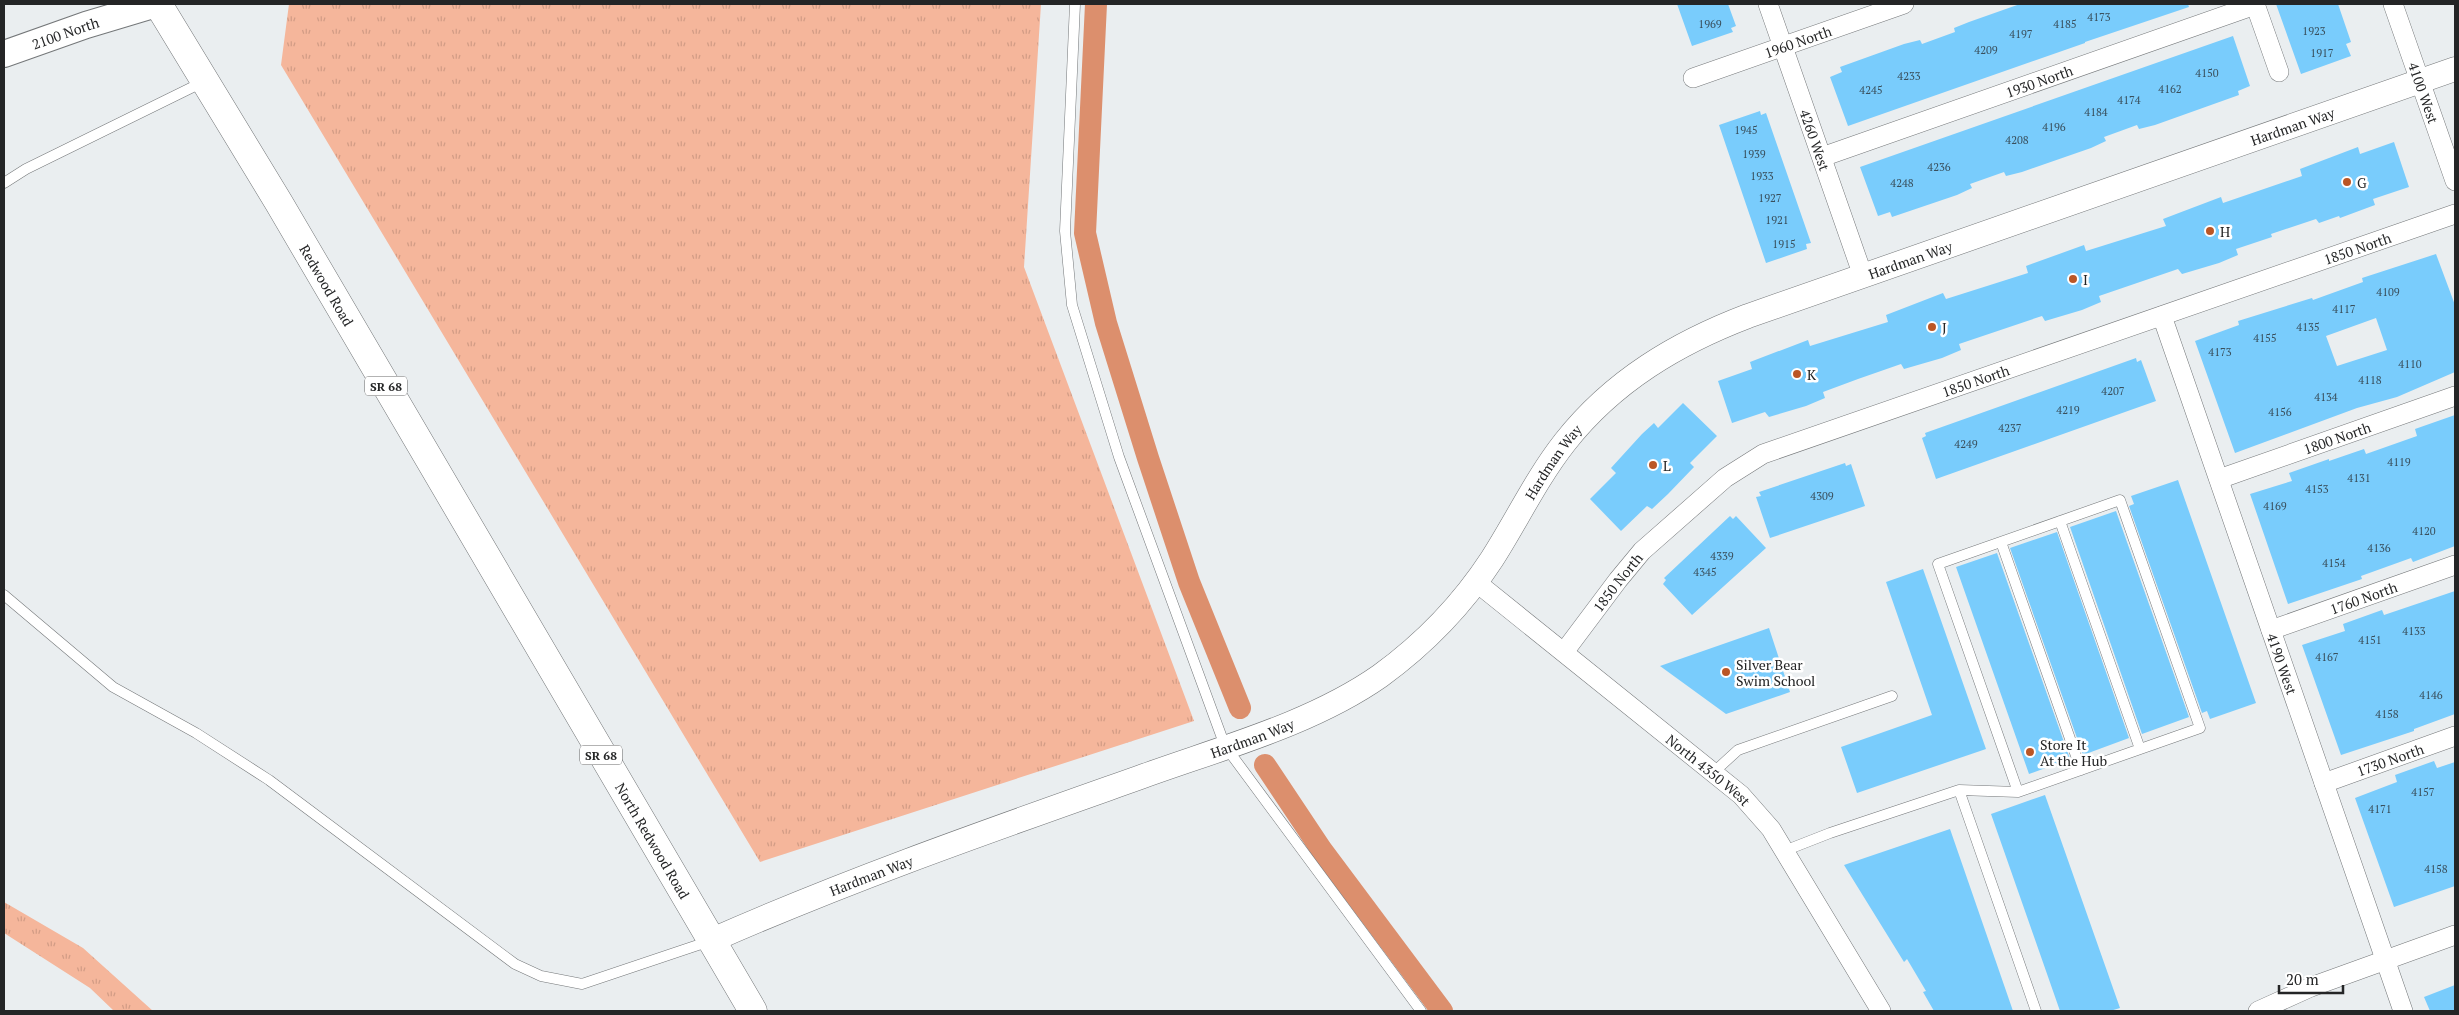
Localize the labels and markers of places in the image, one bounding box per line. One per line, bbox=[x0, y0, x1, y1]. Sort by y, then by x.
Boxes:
place label: G bbox=[2357, 173, 2367, 192]
marker: G bbox=[2341, 176, 2353, 188]
place label: H bbox=[2220, 222, 2230, 241]
marker: H bbox=[2204, 225, 2216, 237]
place label: I bbox=[2083, 270, 2088, 289]
marker: I bbox=[2067, 273, 2079, 285]
place label: J bbox=[1942, 318, 1947, 337]
marker: J bbox=[1926, 321, 1938, 333]
place label: K bbox=[1807, 365, 1817, 384]
marker: K bbox=[1791, 368, 1803, 380]
place label: L bbox=[1663, 456, 1671, 475]
marker: L bbox=[1647, 459, 1659, 471]
place label: Silver Bear Swim School bbox=[1736, 655, 1815, 690]
marker: Silver Bear Swim School bbox=[1720, 666, 1732, 678]
place label: Store It At the Hub bbox=[2040, 735, 2108, 770]
marker: Store It At the Hub bbox=[2024, 746, 2036, 758]

